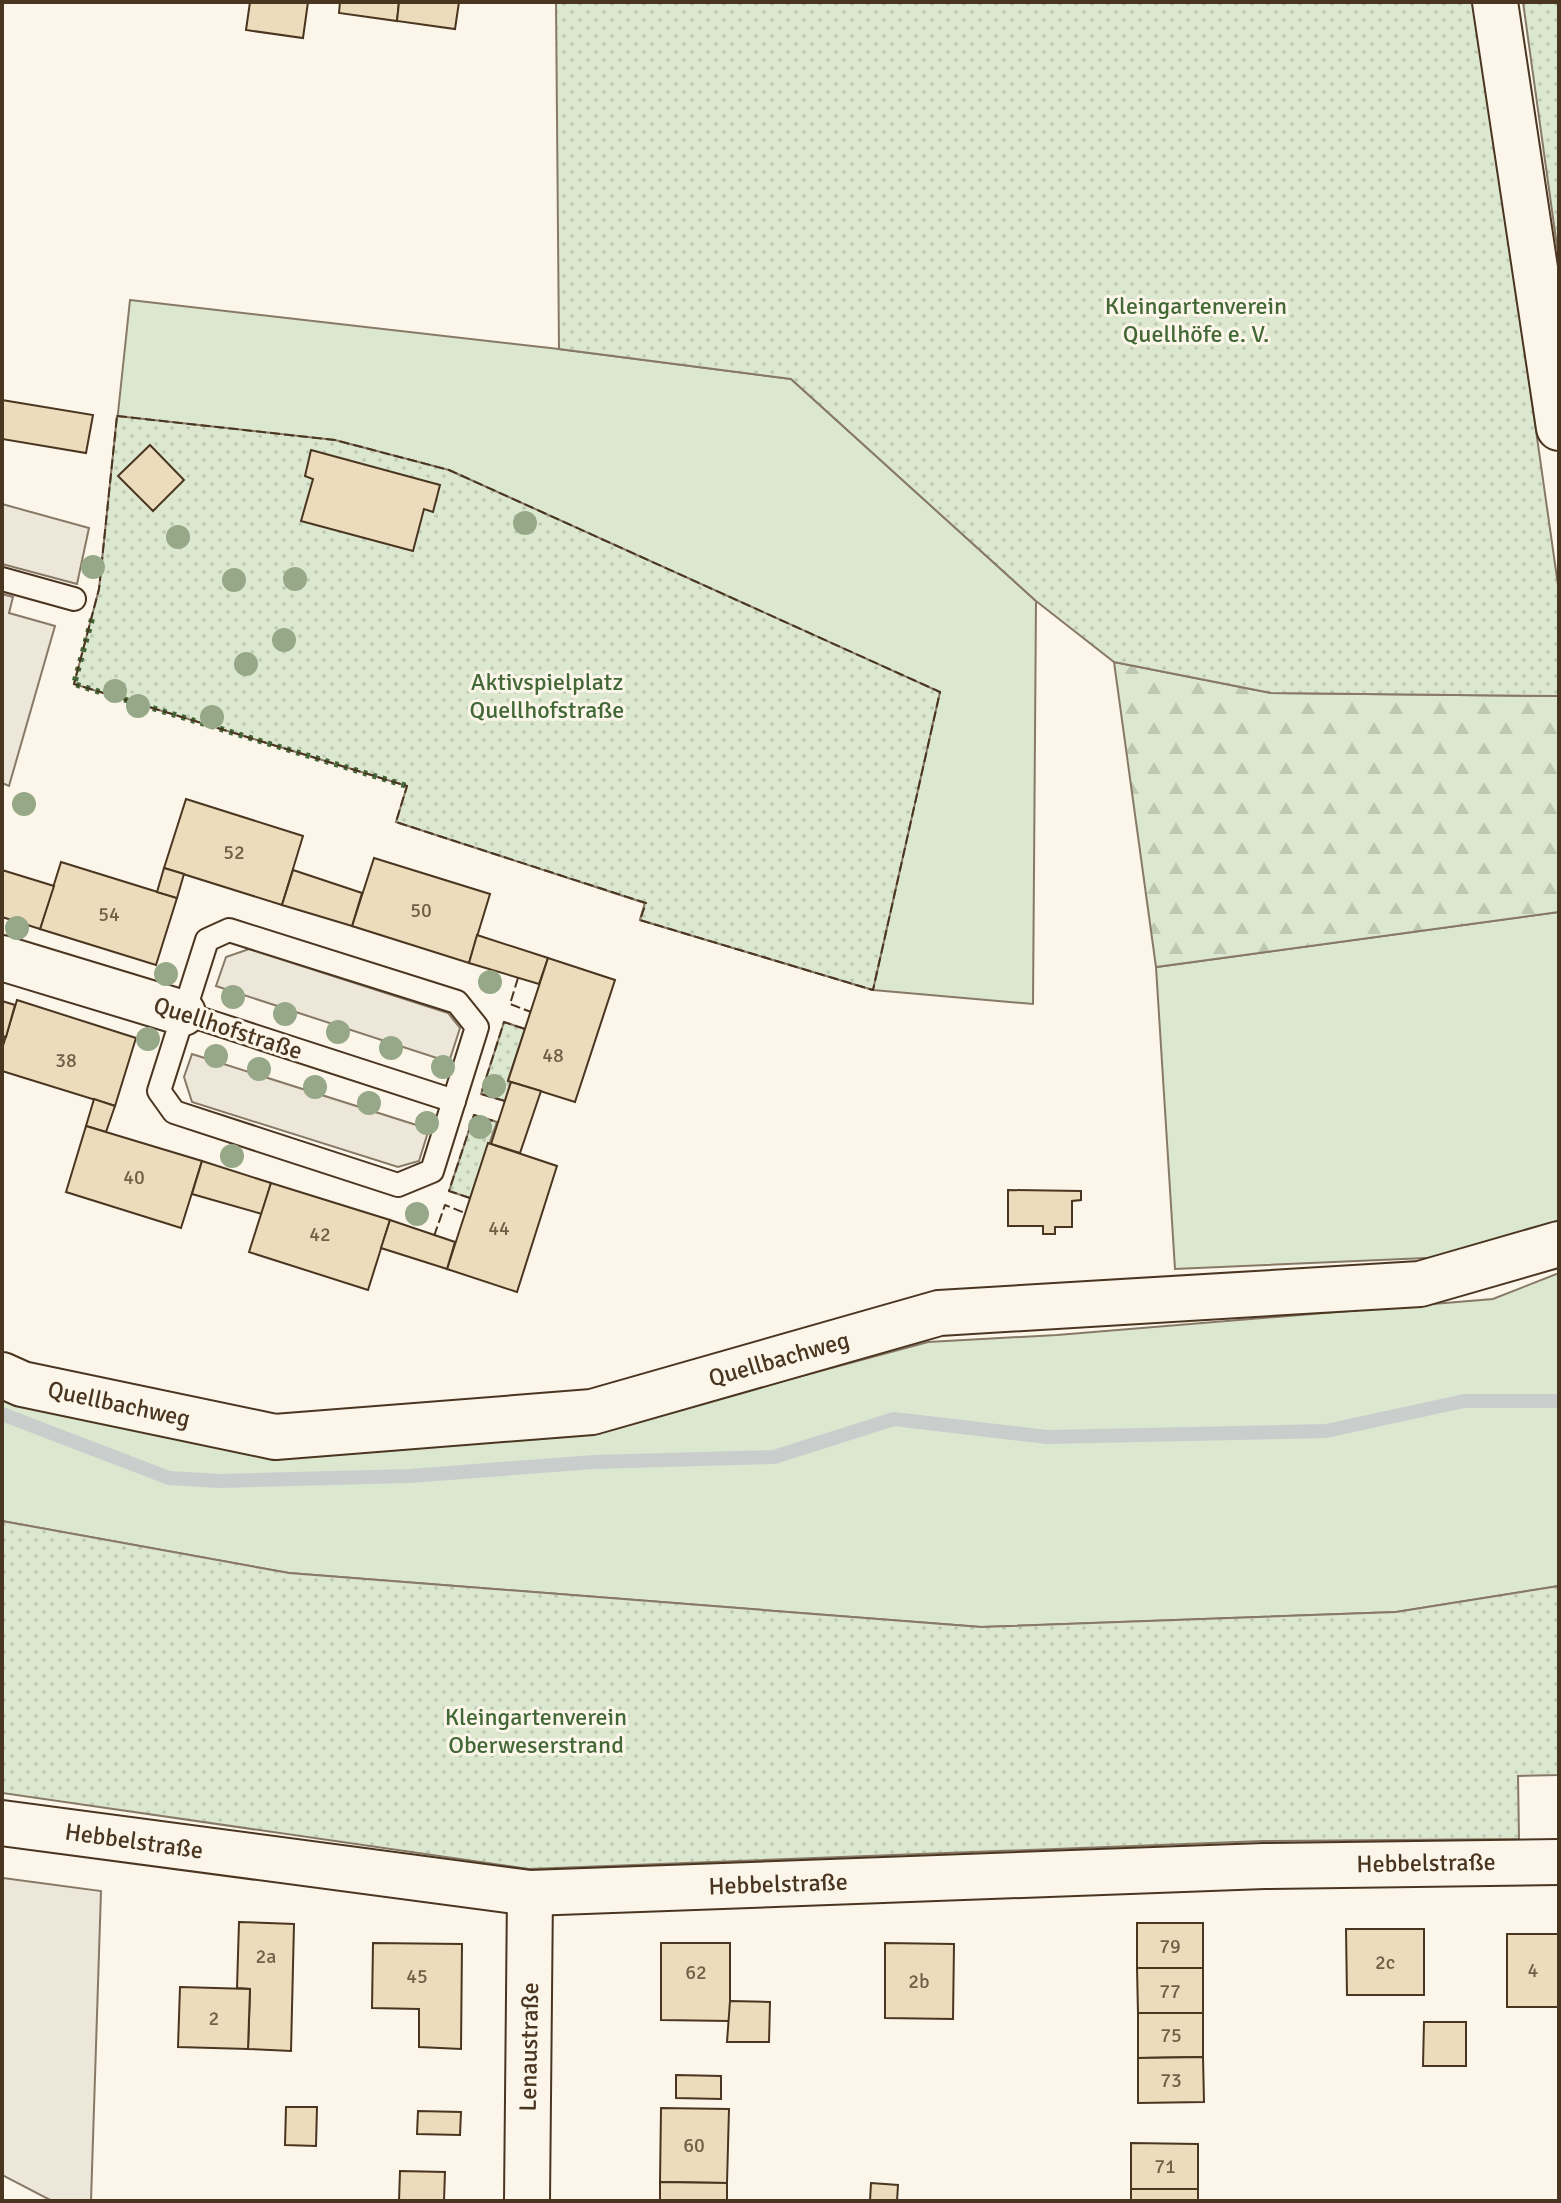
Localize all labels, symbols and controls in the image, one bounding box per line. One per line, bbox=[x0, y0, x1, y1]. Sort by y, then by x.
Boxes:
park label: Kleingartenverein Quellhöfe e. V. bbox=[1105, 291, 1287, 349]
park label: Aktivspielplatz Quellhofstraße bbox=[470, 667, 624, 725]
house number: 52 bbox=[223, 840, 245, 865]
house number: 50 bbox=[410, 898, 432, 923]
house number: 54 bbox=[98, 902, 120, 927]
street label: Quellhofstraße bbox=[150, 990, 306, 1066]
house number: 48 bbox=[542, 1043, 564, 1068]
house number: 38 bbox=[55, 1048, 77, 1073]
house number: 40 bbox=[123, 1165, 145, 1190]
house number: 44 bbox=[488, 1216, 510, 1241]
house number: 42 bbox=[309, 1222, 331, 1247]
street label: Quellbachweg bbox=[705, 1325, 853, 1393]
street label: Quellbachweg bbox=[45, 1374, 193, 1434]
park label: Kleingartenverein Oberweserstrand bbox=[445, 1702, 627, 1760]
street label: Hebbelstraße bbox=[63, 1816, 205, 1866]
street label: Hebbelstraße bbox=[1356, 1847, 1496, 1879]
street label: Hebbelstraße bbox=[708, 1867, 848, 1901]
house number: 79 bbox=[1159, 1934, 1181, 1959]
house number: 2a bbox=[256, 1944, 276, 1969]
house number: 2c bbox=[1375, 1950, 1395, 1975]
house number: 4 bbox=[1528, 1958, 1539, 1983]
house number: 62 bbox=[685, 1960, 707, 1985]
house number: 45 bbox=[406, 1964, 428, 1989]
house number: 2b bbox=[908, 1969, 930, 1994]
house number: 77 bbox=[1159, 1979, 1181, 2004]
street label: Lenaustraße bbox=[513, 1982, 545, 2112]
house number: 2 bbox=[209, 2006, 219, 2031]
house number: 75 bbox=[1160, 2023, 1182, 2048]
house number: 73 bbox=[1160, 2068, 1182, 2093]
house number: 60 bbox=[683, 2133, 705, 2158]
house number: 71 bbox=[1154, 2154, 1176, 2179]

